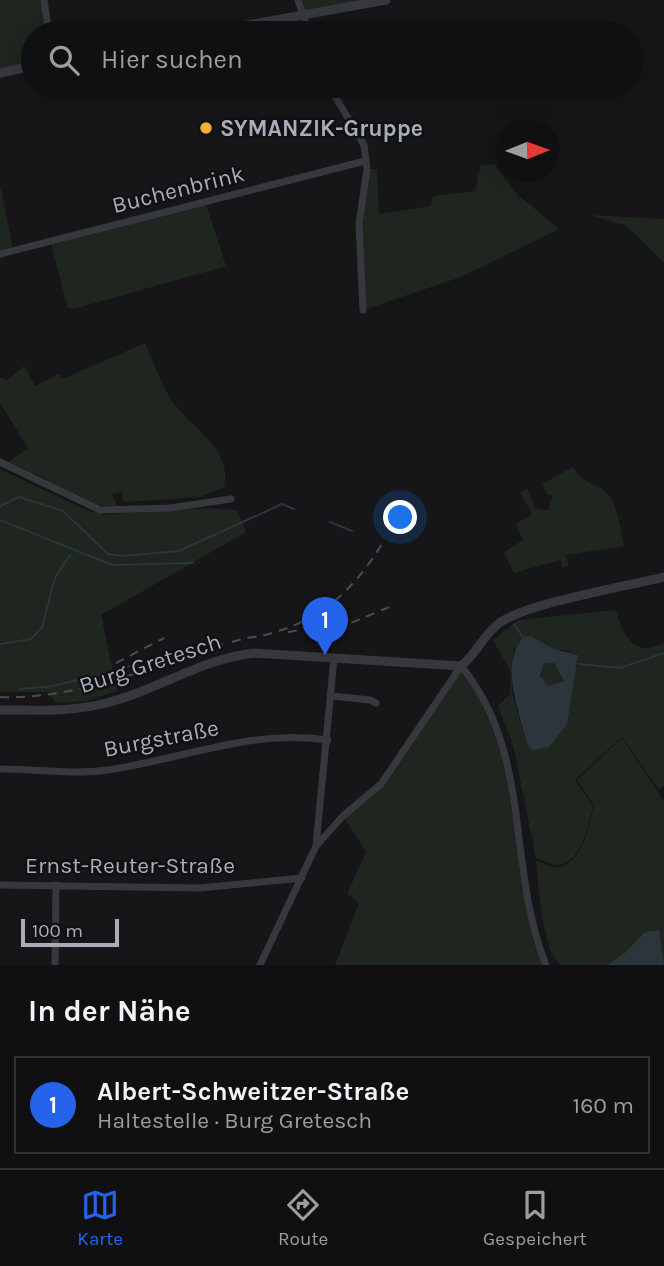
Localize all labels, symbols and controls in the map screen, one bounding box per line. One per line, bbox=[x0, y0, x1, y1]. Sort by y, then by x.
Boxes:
search box bbox=[21, 21, 643, 98]
icon: search bbox=[45, 41, 83, 79]
text: Hier suchen bbox=[101, 44, 243, 75]
place label: SYMANZIK-Gruppe bbox=[220, 115, 423, 142]
north arrow bbox=[496, 119, 559, 182]
marker: SYMANZIK-Gruppe bbox=[198, 120, 214, 136]
street label: Buchenbrink bbox=[109, 160, 247, 219]
your location bbox=[383, 500, 417, 534]
pin: 1 bbox=[302, 597, 348, 655]
street label: Burg Gretesch bbox=[76, 628, 225, 699]
street label: Burgstraße bbox=[101, 714, 221, 763]
street label: Ernst-Reuter-Straße bbox=[25, 852, 235, 879]
scale bar bbox=[21, 916, 119, 948]
text: 100 m bbox=[32, 920, 83, 942]
text: In der Nähe bbox=[28, 993, 191, 1029]
text: Albert-Schweitzer-Straße bbox=[97, 1076, 409, 1107]
text: 1 bbox=[49, 1092, 57, 1119]
text: 160 m bbox=[573, 1092, 634, 1119]
text: Haltestelle · Burg Gretesch bbox=[97, 1107, 372, 1134]
tab: Karte bbox=[77, 1186, 123, 1250]
tab: Route bbox=[278, 1186, 328, 1250]
tab: Gespeichert bbox=[483, 1186, 587, 1250]

